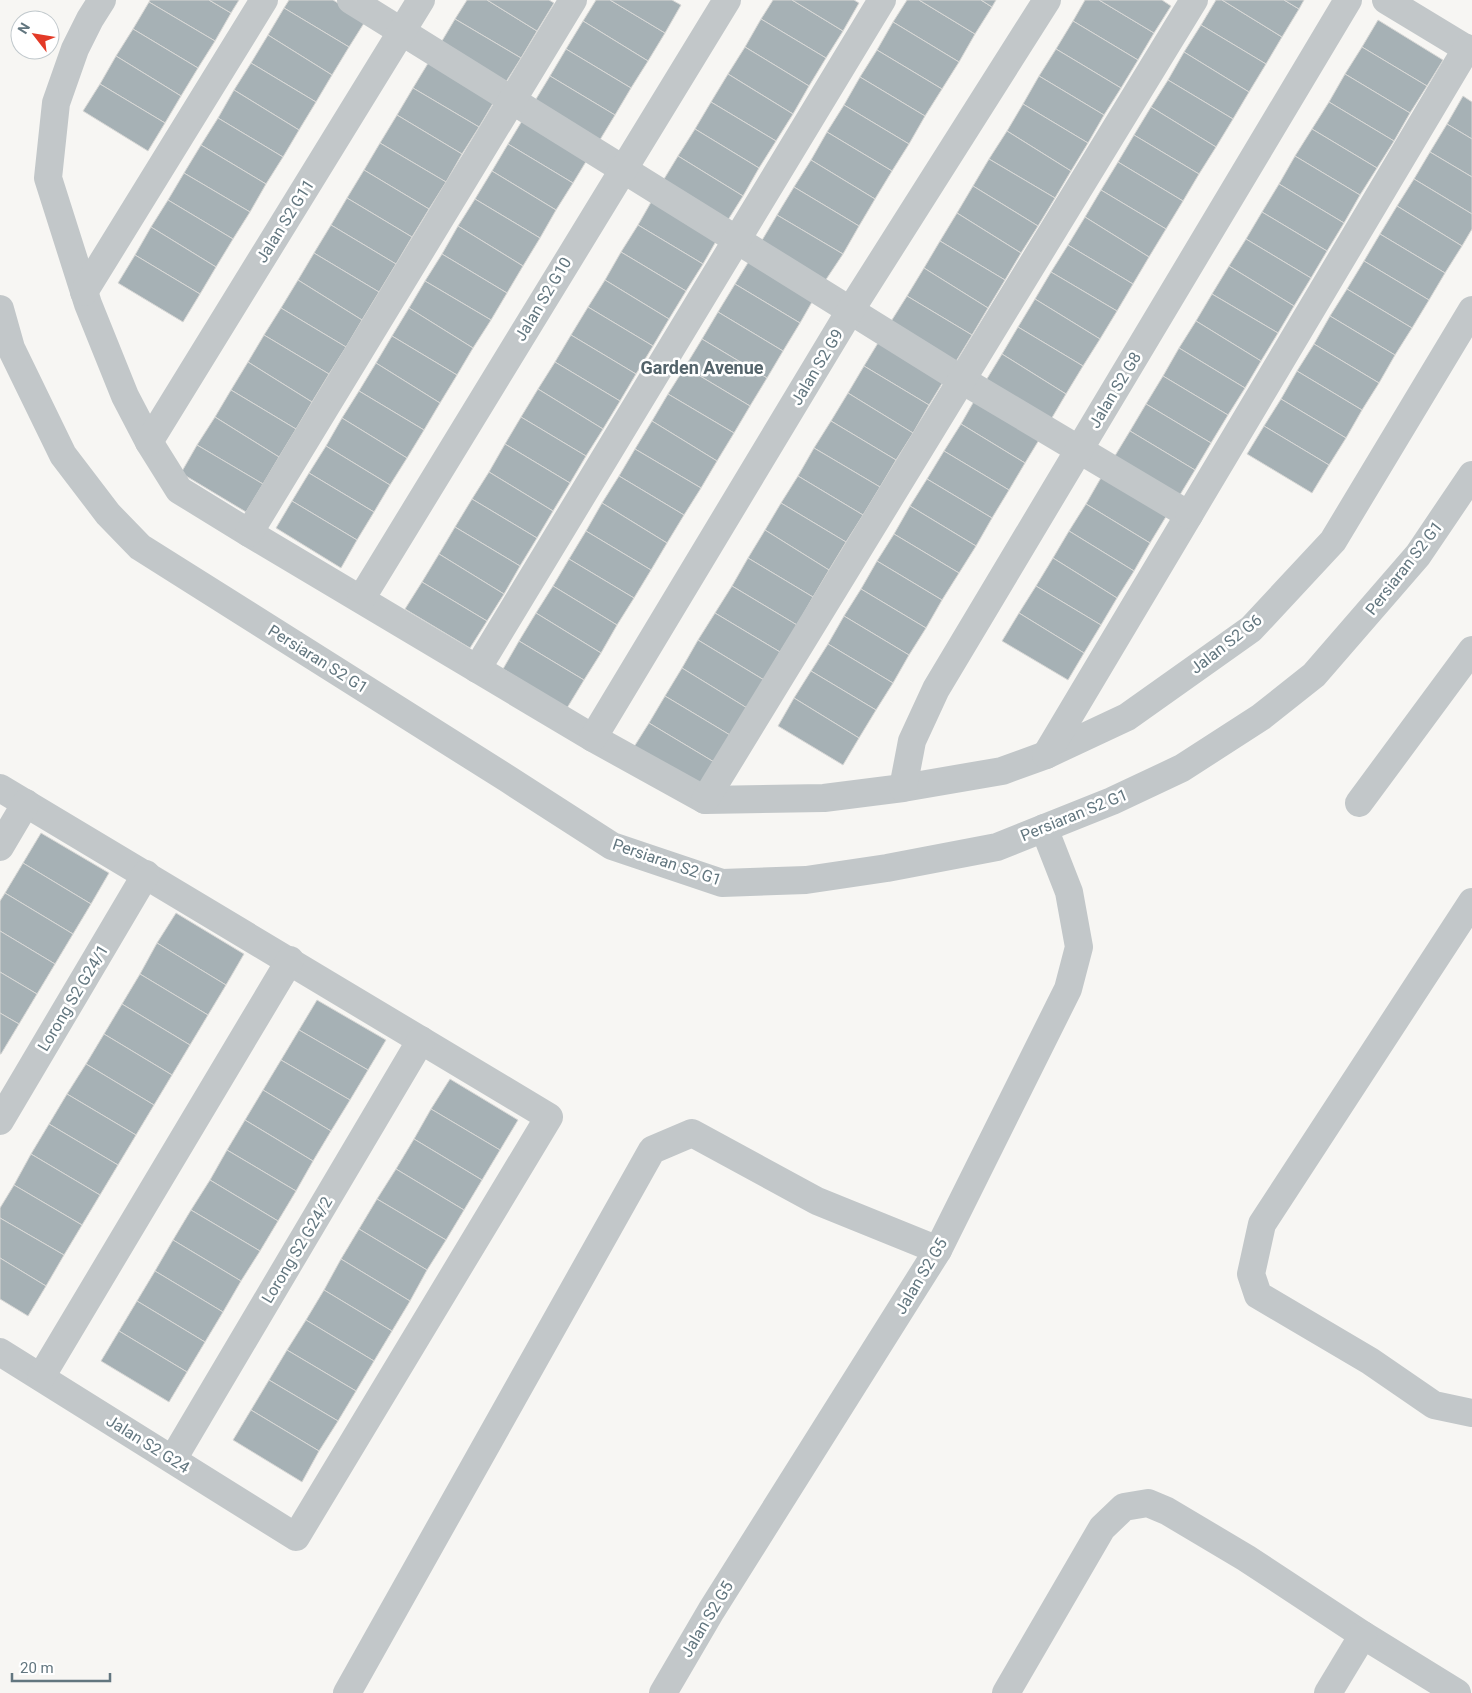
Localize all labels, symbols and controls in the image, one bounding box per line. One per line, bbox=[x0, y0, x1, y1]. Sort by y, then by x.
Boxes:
north arrow bbox=[10, 10, 60, 60]
text: N bbox=[14, 20, 33, 37]
street label: Jalan S2 G11 bbox=[252, 176, 318, 266]
street label: Jalan S2 G10 bbox=[511, 254, 575, 344]
street label: Jalan S2 G9 bbox=[787, 326, 847, 408]
street label: Jalan S2 G8 bbox=[1085, 349, 1145, 431]
district label: Garden Avenue bbox=[640, 357, 764, 378]
street label: Persiaran S2 G1 bbox=[1362, 517, 1446, 619]
street label: Jalan S2 G6 bbox=[1187, 610, 1265, 678]
street label: Persiaran S2 G1 bbox=[265, 621, 371, 697]
street label: Persiaran S2 G1 bbox=[1018, 785, 1130, 845]
street label: Persiaran S2 G1 bbox=[610, 835, 724, 889]
street label: Lorong S2 G24/1 bbox=[34, 941, 112, 1055]
street label: Lorong S2 G24/2 bbox=[258, 1193, 336, 1307]
street label: Jalan S2 G5 bbox=[891, 1235, 951, 1317]
street label: Jalan S2 G24 bbox=[103, 1411, 193, 1477]
street label: Jalan S2 G5 bbox=[677, 1578, 737, 1660]
scale bar bbox=[12, 1650, 110, 1682]
text: 20 m bbox=[20, 1659, 54, 1677]

